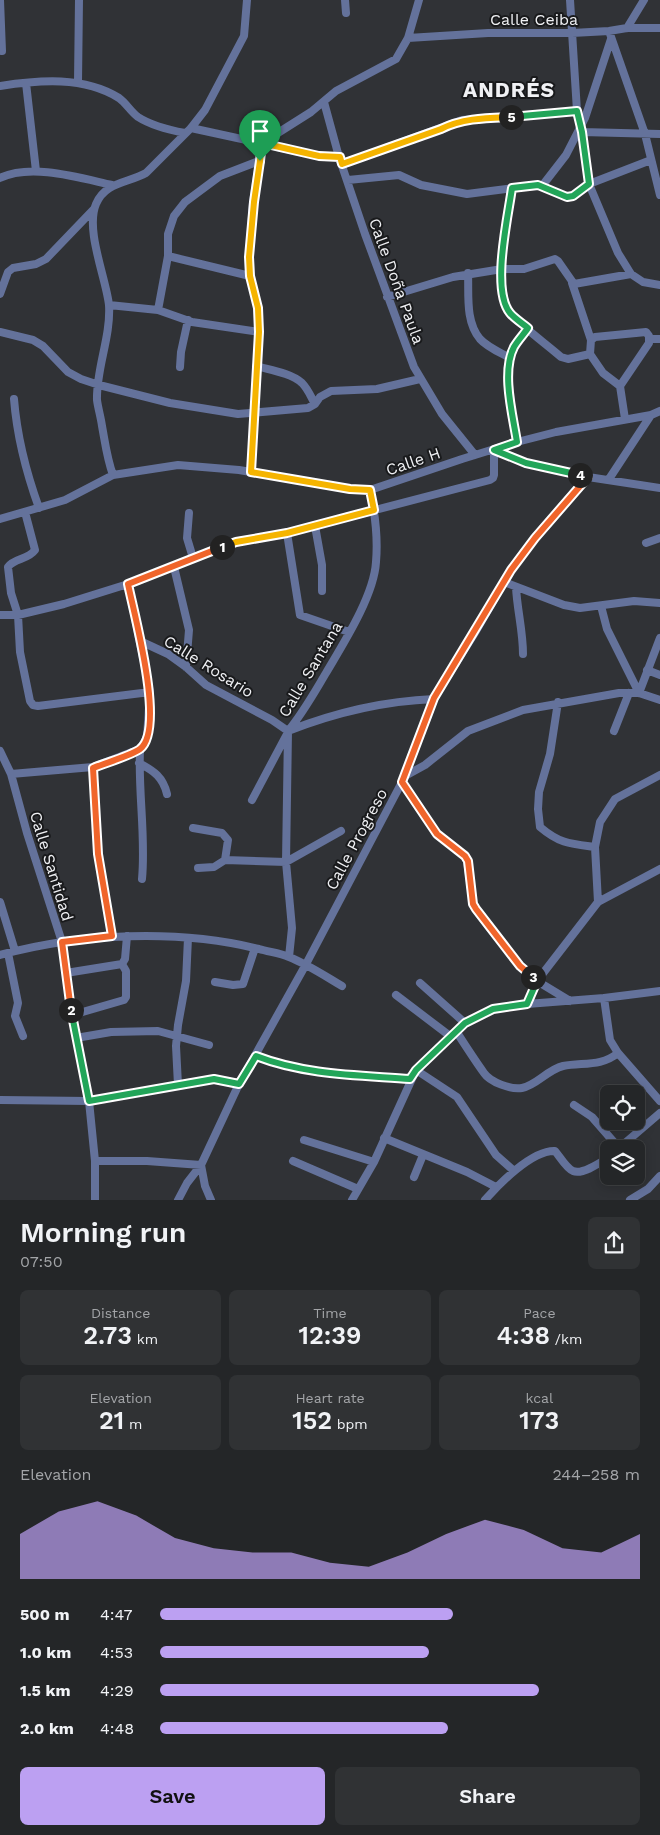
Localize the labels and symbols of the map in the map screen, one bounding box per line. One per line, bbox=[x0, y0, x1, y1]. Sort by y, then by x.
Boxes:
street label: Calle Ceiba bbox=[490, 10, 578, 29]
district label: ANDRÉS bbox=[463, 77, 555, 102]
pin: 5 bbox=[498, 104, 524, 130]
pin bbox=[239, 110, 281, 161]
street label: Calle Doña Paula bbox=[365, 216, 428, 347]
street label: Calle H bbox=[383, 443, 443, 480]
pin: 4 bbox=[568, 462, 592, 488]
pin: 1 bbox=[210, 534, 234, 560]
street label: Calle Santana bbox=[274, 618, 346, 721]
street label: Calle Rosario bbox=[160, 631, 257, 702]
street label: Calle Progreso bbox=[322, 785, 391, 893]
street label: Calle Santidad bbox=[26, 809, 77, 923]
pin: 3 bbox=[520, 964, 546, 990]
pin: 2 bbox=[58, 998, 84, 1022]

